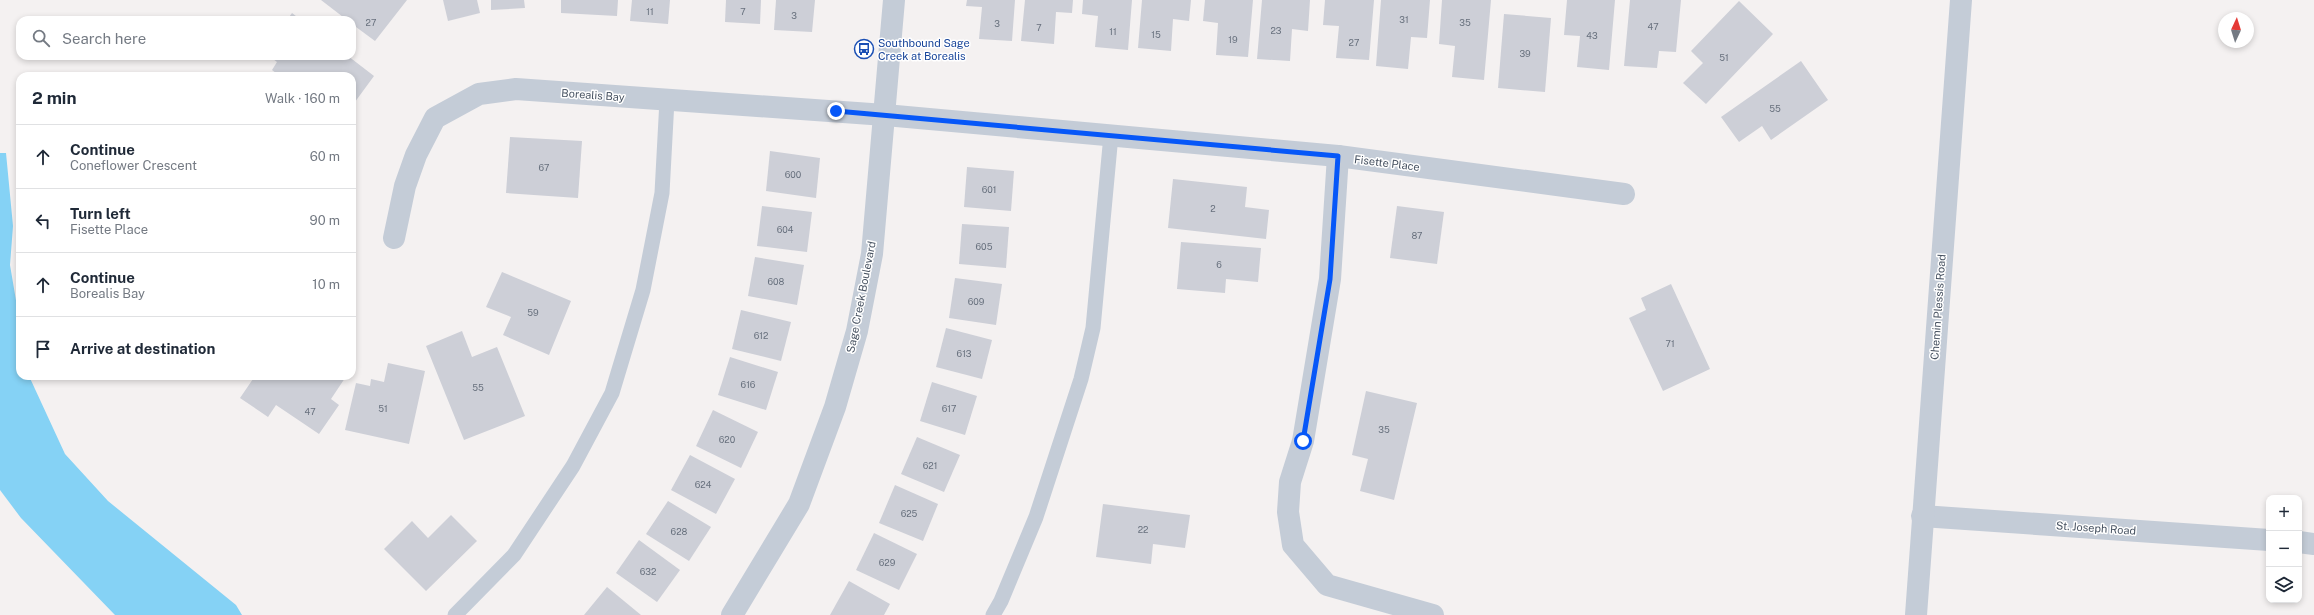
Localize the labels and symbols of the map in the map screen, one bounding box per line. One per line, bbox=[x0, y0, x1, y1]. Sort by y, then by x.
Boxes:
house number: 11 bbox=[646, 6, 654, 17]
house number: 7 bbox=[740, 6, 746, 17]
house number: 3 bbox=[791, 10, 797, 21]
north arrow bbox=[2218, 12, 2254, 48]
house number: 31 bbox=[1399, 14, 1409, 25]
house number: 27 bbox=[366, 17, 376, 28]
house number: 35 bbox=[1459, 17, 1471, 28]
house number: 3 bbox=[994, 18, 1000, 29]
house number: 47 bbox=[1647, 21, 1659, 32]
house number: 7 bbox=[1036, 22, 1042, 33]
house number: 23 bbox=[1270, 25, 1282, 36]
house number: 11 bbox=[1109, 26, 1117, 37]
house number: 15 bbox=[1151, 29, 1161, 40]
house number: 43 bbox=[1586, 30, 1598, 41]
house number: 19 bbox=[1228, 34, 1238, 45]
place label: Southbound Sage Creek at Borealis bbox=[878, 37, 970, 62]
house number: 27 bbox=[1349, 37, 1359, 48]
bus stop icon: Southbound Sage Creek at Borealis bbox=[853, 38, 875, 60]
house number: 39 bbox=[1519, 48, 1531, 59]
house number: 51 bbox=[1719, 52, 1729, 63]
street label: Borealis Bay bbox=[561, 87, 625, 103]
route end bbox=[827, 102, 845, 120]
house number: 55 bbox=[1769, 103, 1781, 114]
street label: Fisette Place bbox=[1353, 153, 1421, 173]
house number: 67 bbox=[539, 162, 549, 173]
house number: 600 bbox=[785, 169, 802, 180]
house number: 601 bbox=[982, 184, 996, 195]
house number: 2 bbox=[1210, 203, 1216, 214]
house number: 604 bbox=[777, 224, 794, 235]
house number: 87 bbox=[1411, 230, 1423, 241]
street label: Sage Creek Boulevard bbox=[844, 240, 878, 354]
house number: 605 bbox=[976, 241, 993, 252]
street label: Chemin Plessis Road bbox=[1928, 254, 1948, 360]
house number: 6 bbox=[1216, 259, 1222, 270]
house number: 608 bbox=[768, 276, 785, 287]
house number: 609 bbox=[968, 296, 985, 307]
house number: 59 bbox=[527, 307, 539, 318]
house number: 612 bbox=[754, 330, 768, 341]
house number: 71 bbox=[1665, 338, 1675, 349]
house number: 613 bbox=[957, 348, 972, 359]
house number: 616 bbox=[741, 379, 756, 390]
house number: 55 bbox=[472, 382, 484, 393]
house number: 51 bbox=[378, 403, 388, 414]
house number: 617 bbox=[942, 403, 956, 414]
house number: 47 bbox=[304, 406, 316, 417]
house number: 35 bbox=[1378, 424, 1390, 435]
route start bbox=[1294, 432, 1312, 450]
house number: 620 bbox=[719, 434, 736, 445]
house number: 621 bbox=[923, 460, 937, 471]
house number: 624 bbox=[695, 479, 712, 490]
house number: 625 bbox=[901, 508, 918, 519]
street label: St. Joseph Road bbox=[2055, 519, 2137, 537]
house number: 22 bbox=[1138, 524, 1148, 535]
house number: 628 bbox=[671, 526, 688, 537]
house number: 629 bbox=[879, 557, 896, 568]
house number: 632 bbox=[640, 566, 656, 577]

